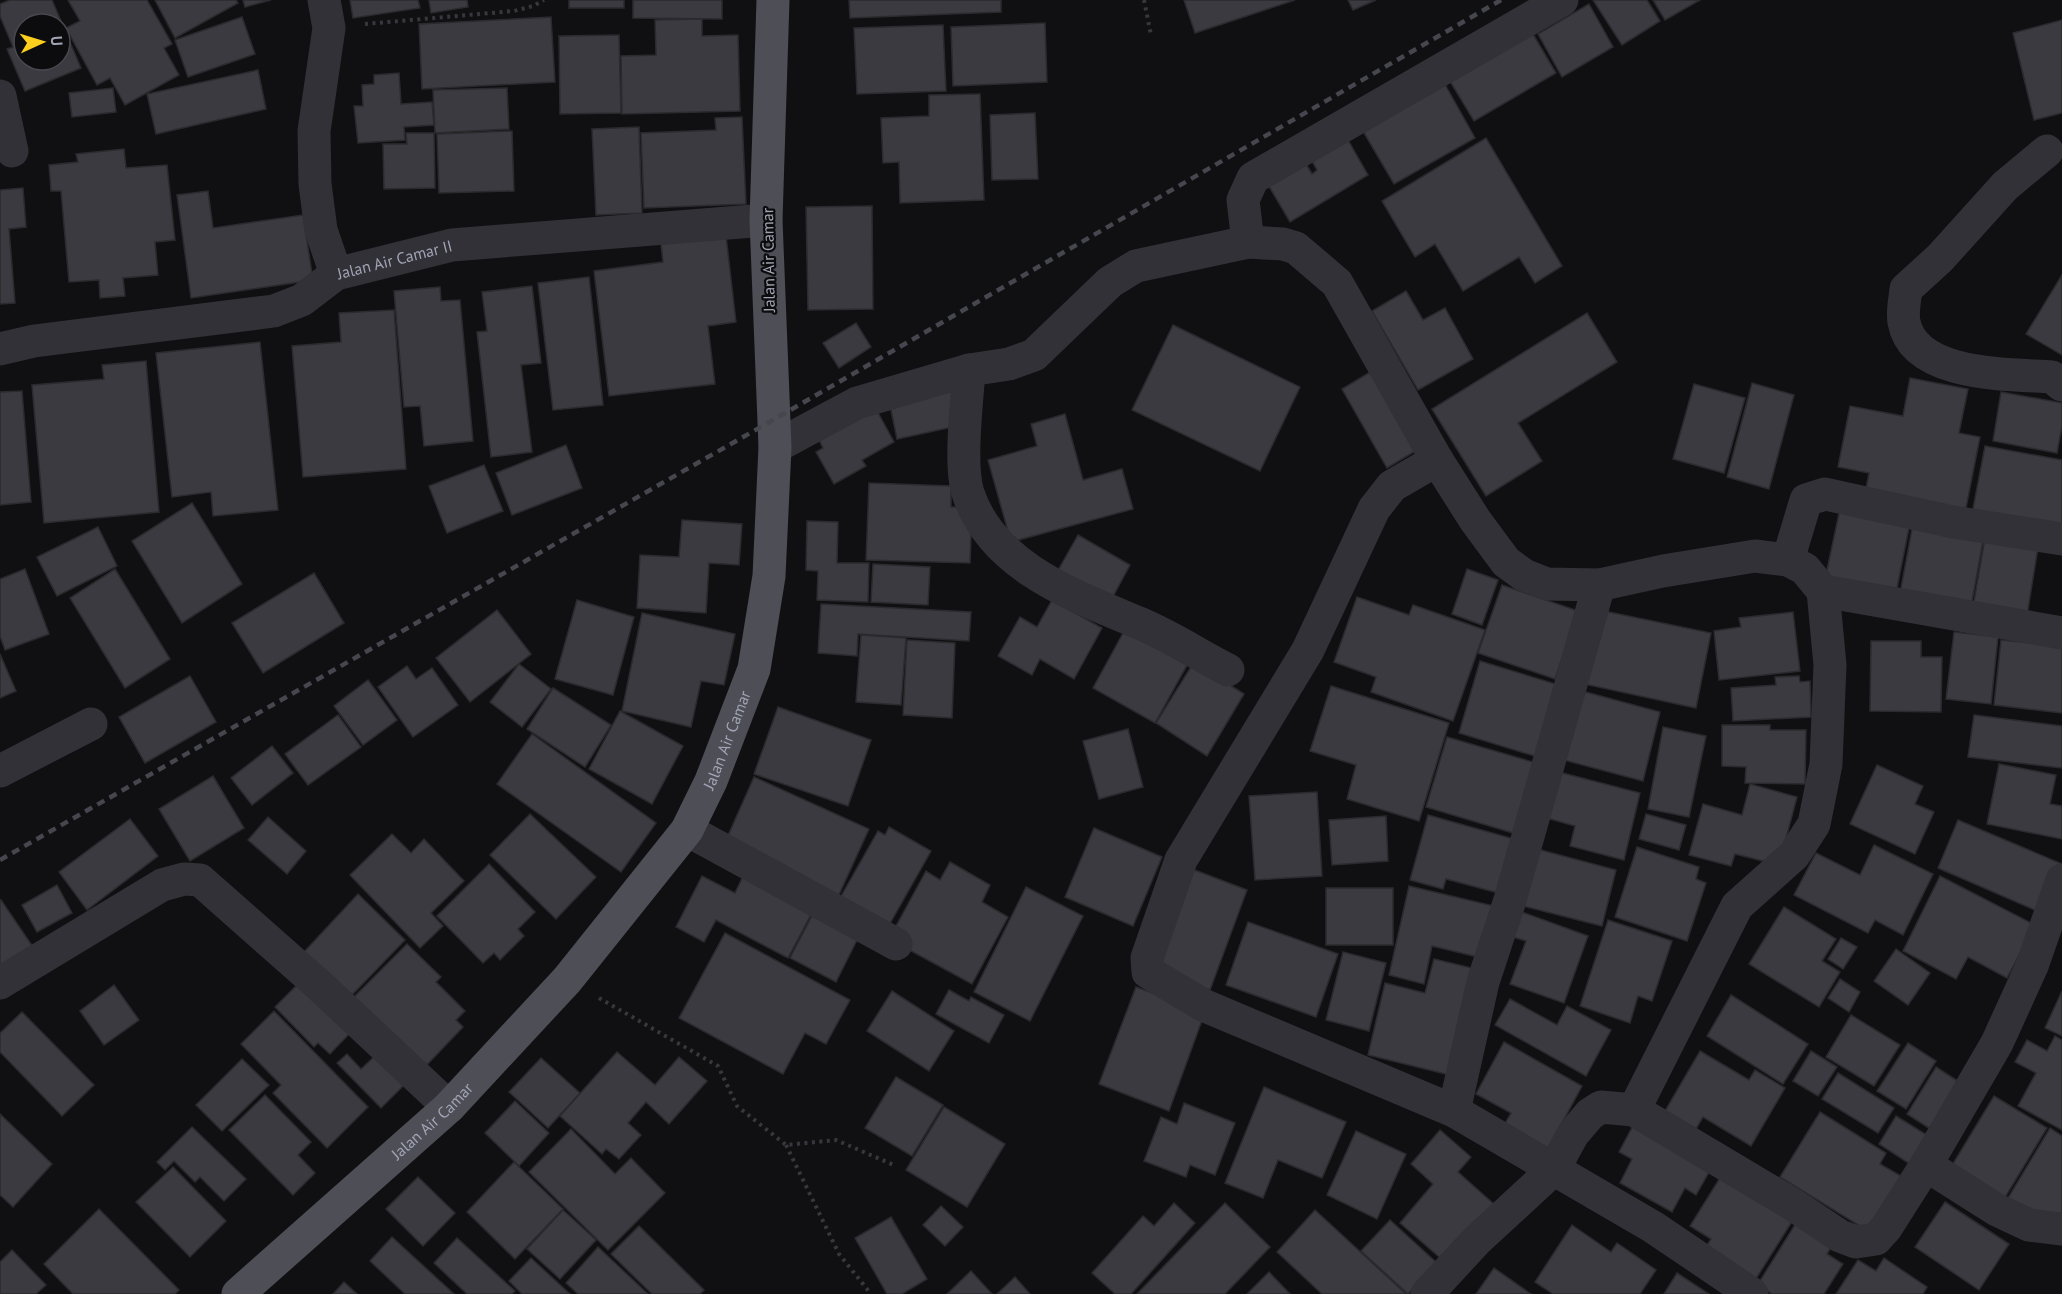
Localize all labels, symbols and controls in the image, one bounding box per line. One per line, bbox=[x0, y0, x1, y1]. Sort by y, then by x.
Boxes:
north arrow bbox=[12, 12, 72, 72]
text: U bbox=[47, 35, 67, 47]
street label: Jalan Air Camar bbox=[757, 207, 779, 313]
street label: Jalan Air Camar II bbox=[334, 235, 454, 284]
street label: Jalan Air Camar bbox=[698, 687, 755, 794]
street label: Jalan Air Camar bbox=[386, 1078, 477, 1164]

